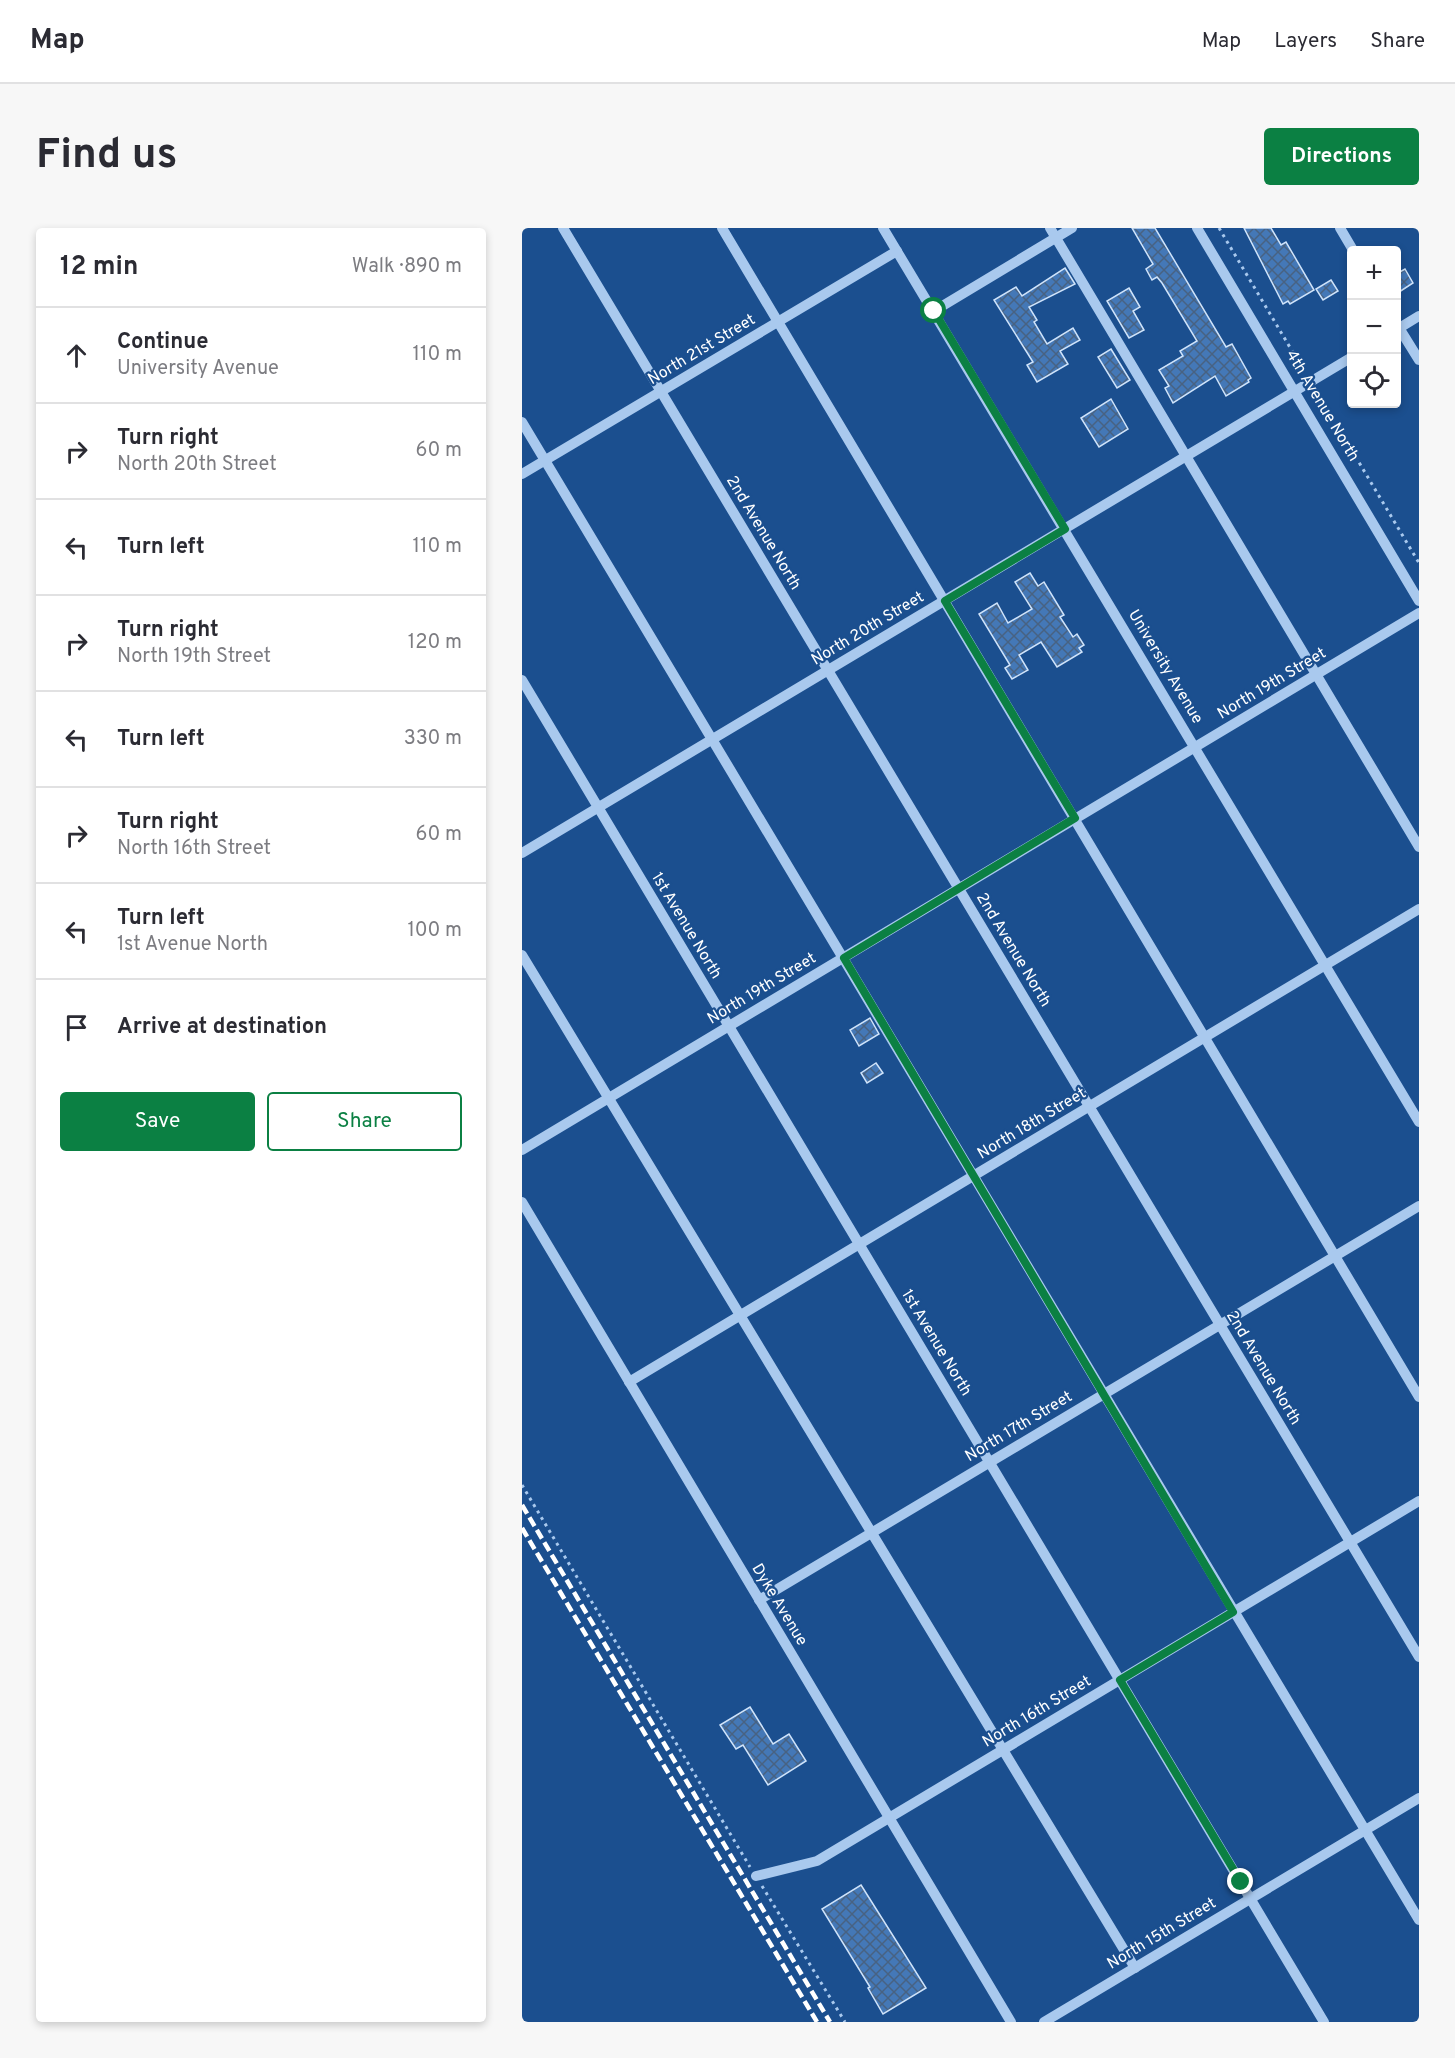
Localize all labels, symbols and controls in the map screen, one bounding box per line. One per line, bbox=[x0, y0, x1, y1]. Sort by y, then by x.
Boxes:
text: Map bbox=[30, 23, 85, 59]
text: Map bbox=[1202, 28, 1241, 55]
text: Layers bbox=[1274, 28, 1337, 55]
text: Share bbox=[1370, 28, 1425, 55]
button: Directions bbox=[1264, 128, 1419, 185]
text: Find us bbox=[36, 130, 177, 183]
map controls bbox=[1347, 246, 1401, 408]
button: + bbox=[1347, 246, 1401, 300]
text: 12 min bbox=[60, 251, 138, 284]
text: Walk · 890 m bbox=[352, 254, 462, 280]
route start bbox=[920, 297, 946, 323]
button: − bbox=[1347, 300, 1401, 354]
street label: North 21st Street bbox=[645, 310, 759, 390]
text: Continue bbox=[117, 329, 208, 356]
icon: ahead bbox=[60, 339, 93, 372]
text: 110 m bbox=[413, 342, 462, 368]
street label: 4th Avenue North bbox=[1281, 347, 1363, 465]
button: locate bbox=[1347, 354, 1401, 408]
text: University Avenue bbox=[117, 356, 279, 382]
text: Turn right bbox=[117, 425, 219, 452]
icon: right bbox=[60, 435, 93, 468]
text: 60 m bbox=[416, 438, 462, 464]
text: North 20th Street bbox=[117, 452, 277, 478]
street label: 2nd Avenue North bbox=[721, 472, 805, 594]
icon: left bbox=[60, 531, 93, 564]
text: Turn left bbox=[117, 534, 205, 561]
text: 110 m bbox=[413, 534, 462, 560]
street label: North 20th Street bbox=[808, 588, 928, 670]
street label: University Avenue bbox=[1123, 606, 1207, 728]
text: Turn right bbox=[117, 617, 219, 644]
icon: right bbox=[60, 627, 93, 660]
text: 120 m bbox=[408, 630, 462, 656]
text: North 19th Street bbox=[117, 644, 271, 670]
street label: North 19th Street bbox=[1214, 644, 1330, 724]
icon: left bbox=[60, 723, 93, 756]
text: Turn left bbox=[117, 726, 205, 753]
text: 330 m bbox=[404, 726, 462, 752]
text: Turn right bbox=[117, 809, 219, 836]
icon: right bbox=[60, 819, 93, 852]
text: 60 m bbox=[416, 822, 462, 848]
text: North 16th Street bbox=[117, 836, 271, 862]
street label: 1st Avenue North bbox=[646, 869, 726, 983]
street label: 2nd Avenue North bbox=[971, 889, 1055, 1011]
text: Turn left bbox=[117, 905, 205, 932]
icon: left bbox=[60, 915, 93, 948]
text: 100 m bbox=[407, 918, 462, 944]
text: 1st Avenue North bbox=[117, 932, 268, 958]
street label: North 19th Street bbox=[704, 949, 820, 1029]
icon: arrive bbox=[60, 1011, 93, 1044]
text: Arrive at destination bbox=[117, 1014, 327, 1041]
street label: North 18th Street bbox=[974, 1084, 1090, 1164]
button: Save bbox=[60, 1092, 255, 1151]
button: Share bbox=[267, 1092, 462, 1151]
street label: 1st Avenue North bbox=[896, 1286, 976, 1400]
street label: 2nd Avenue North bbox=[1221, 1307, 1305, 1429]
street label: North 17th Street bbox=[962, 1387, 1076, 1467]
street label: Dyke Avenue bbox=[747, 1560, 811, 1650]
street label: North 16th Street bbox=[979, 1672, 1095, 1752]
route end bbox=[1227, 1868, 1253, 1894]
street label: North 15th Street bbox=[1104, 1894, 1220, 1974]

